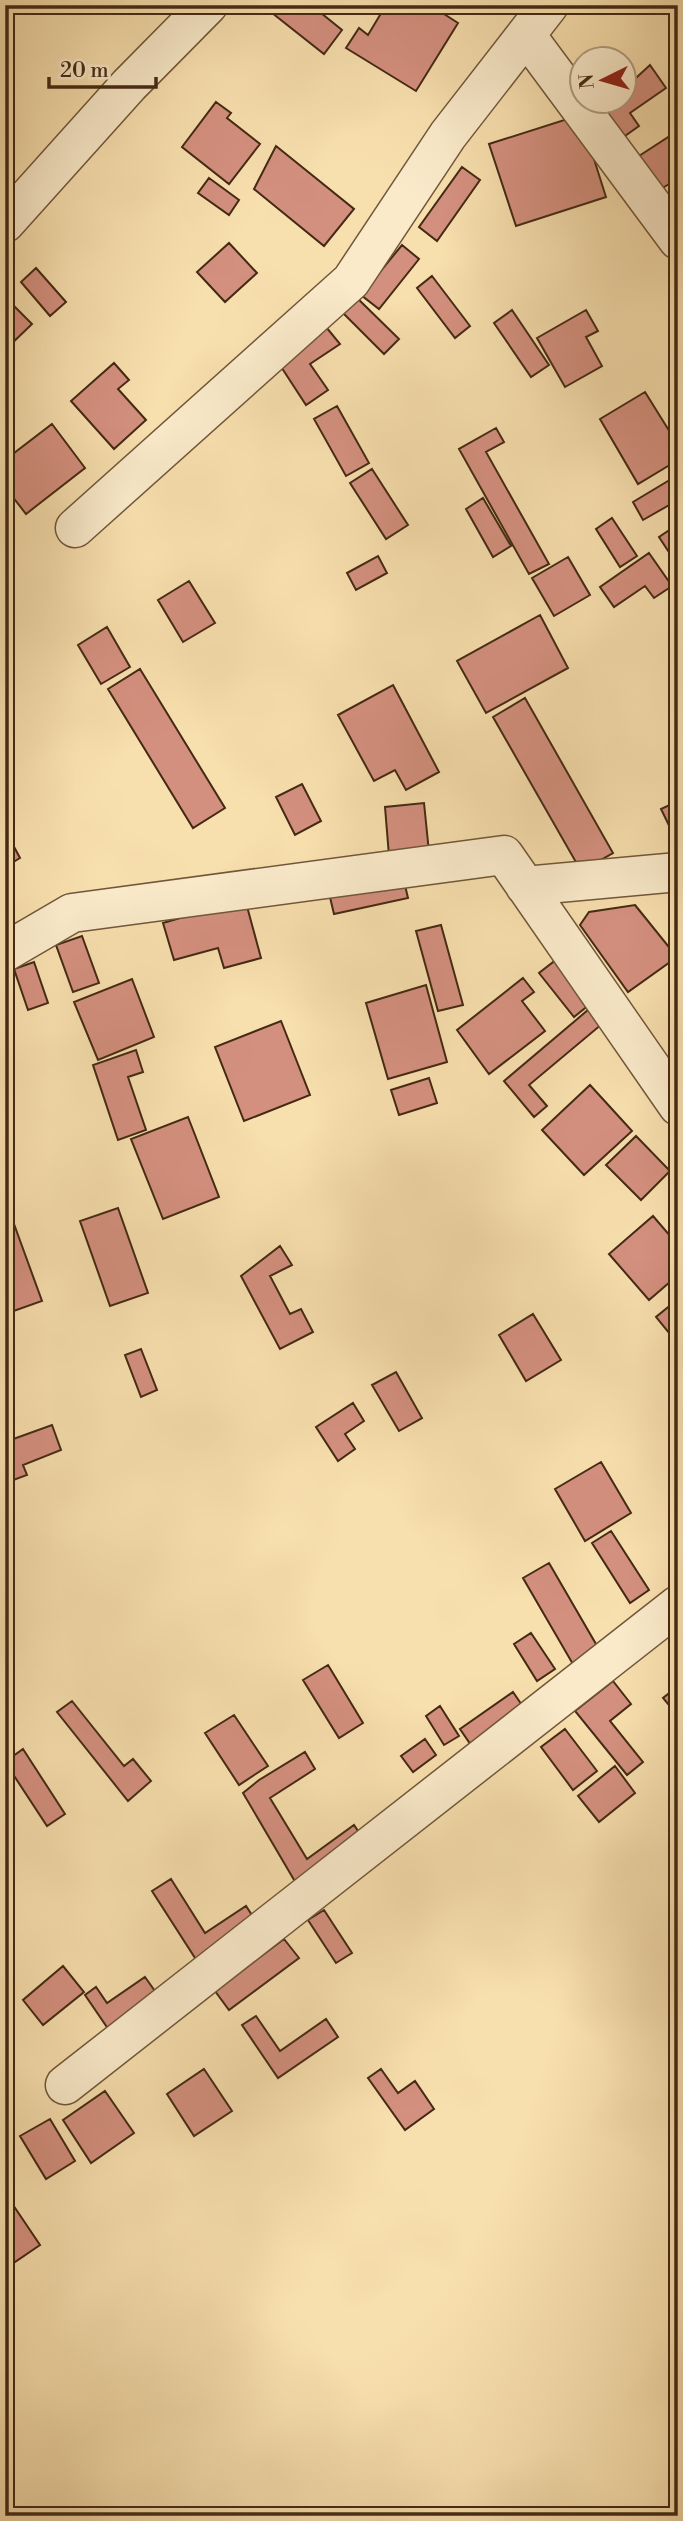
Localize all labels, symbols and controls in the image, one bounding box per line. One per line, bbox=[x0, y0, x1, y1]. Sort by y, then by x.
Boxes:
scale bar bbox=[49, 46, 156, 90]
north arrow bbox=[568, 46, 638, 116]
text: 20 m bbox=[60, 58, 109, 84]
text: N bbox=[574, 73, 600, 90]

